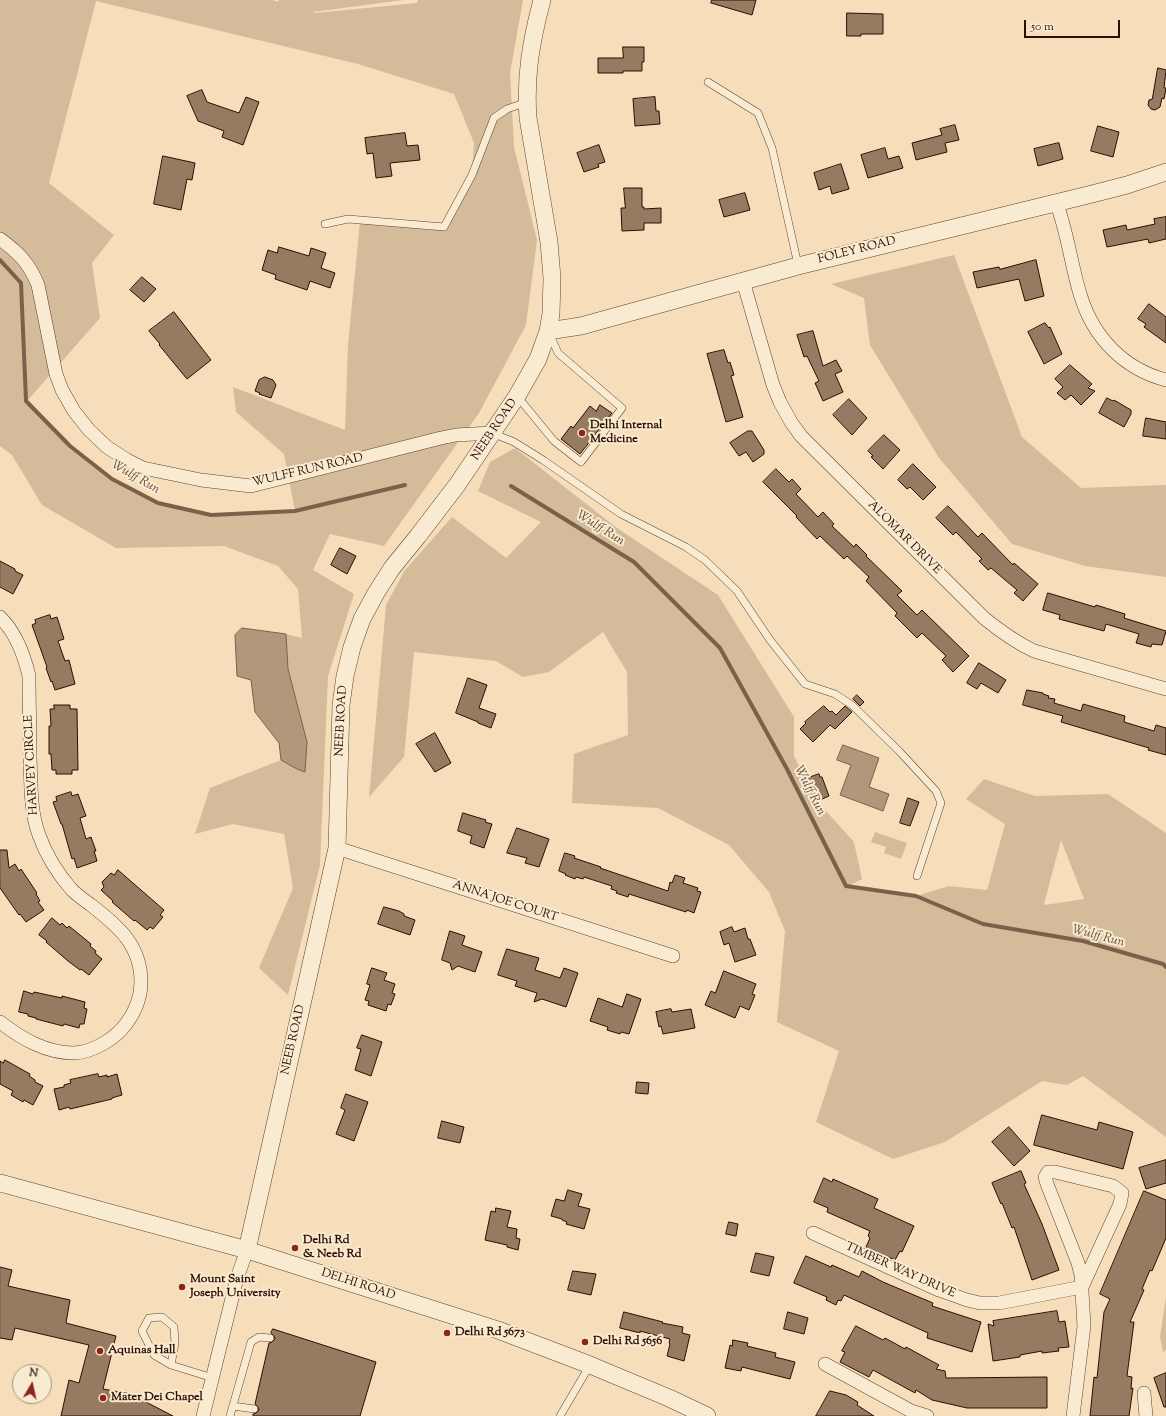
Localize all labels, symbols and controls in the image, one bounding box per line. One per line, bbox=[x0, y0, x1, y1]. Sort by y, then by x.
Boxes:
scale bar bbox=[1026, 12, 1122, 38]
text: 50 m bbox=[1031, 18, 1054, 36]
street label: FOLEY ROAD bbox=[817, 234, 897, 268]
street label: NEEB ROAD bbox=[469, 396, 521, 464]
place label: Delhi Internal Medicine bbox=[590, 419, 662, 447]
marker: Delhi Internal Medicine bbox=[577, 428, 587, 438]
street label: WULFF RUN ROAD bbox=[251, 451, 365, 491]
water label: Wulff Run bbox=[108, 458, 162, 498]
street label: ALOMAR DRIVE bbox=[864, 498, 944, 578]
water label: Wulff Run bbox=[573, 508, 627, 550]
street label: NEEB ROAD bbox=[333, 685, 351, 757]
street label: HARVEY CIRCLE bbox=[22, 714, 42, 816]
water label: Wulff Run bbox=[790, 764, 828, 818]
street label: ANNA JOE COURT bbox=[450, 878, 560, 926]
water label: Wulff Run bbox=[1070, 923, 1126, 951]
street label: NEEB ROAD bbox=[279, 1004, 309, 1076]
place label: Delhi Rd & Neeb Rd bbox=[303, 1234, 362, 1262]
street label: TIMBER WAY DRIVE bbox=[843, 1240, 957, 1302]
marker: Delhi Rd & Neeb Rd bbox=[290, 1243, 300, 1253]
street label: DELHI ROAD bbox=[319, 1266, 397, 1304]
place label: Mount Saint Joseph University bbox=[190, 1273, 281, 1301]
marker: Mount Saint Joseph University bbox=[177, 1282, 187, 1292]
place label: Delhi Rd 5673 bbox=[455, 1326, 525, 1340]
marker: Delhi Rd 5673 bbox=[442, 1328, 452, 1338]
place label: Delhi Rd 5656 bbox=[593, 1335, 662, 1349]
marker: Delhi Rd 5656 bbox=[580, 1337, 590, 1347]
place label: Aquinas Hall bbox=[108, 1344, 176, 1358]
marker: Aquinas Hall bbox=[95, 1346, 105, 1356]
north arrow bbox=[12, 1364, 52, 1404]
text: N bbox=[28, 1365, 39, 1382]
place label: Mater Dei Chapel bbox=[111, 1391, 203, 1405]
marker: Mater Dei Chapel bbox=[98, 1393, 108, 1403]

